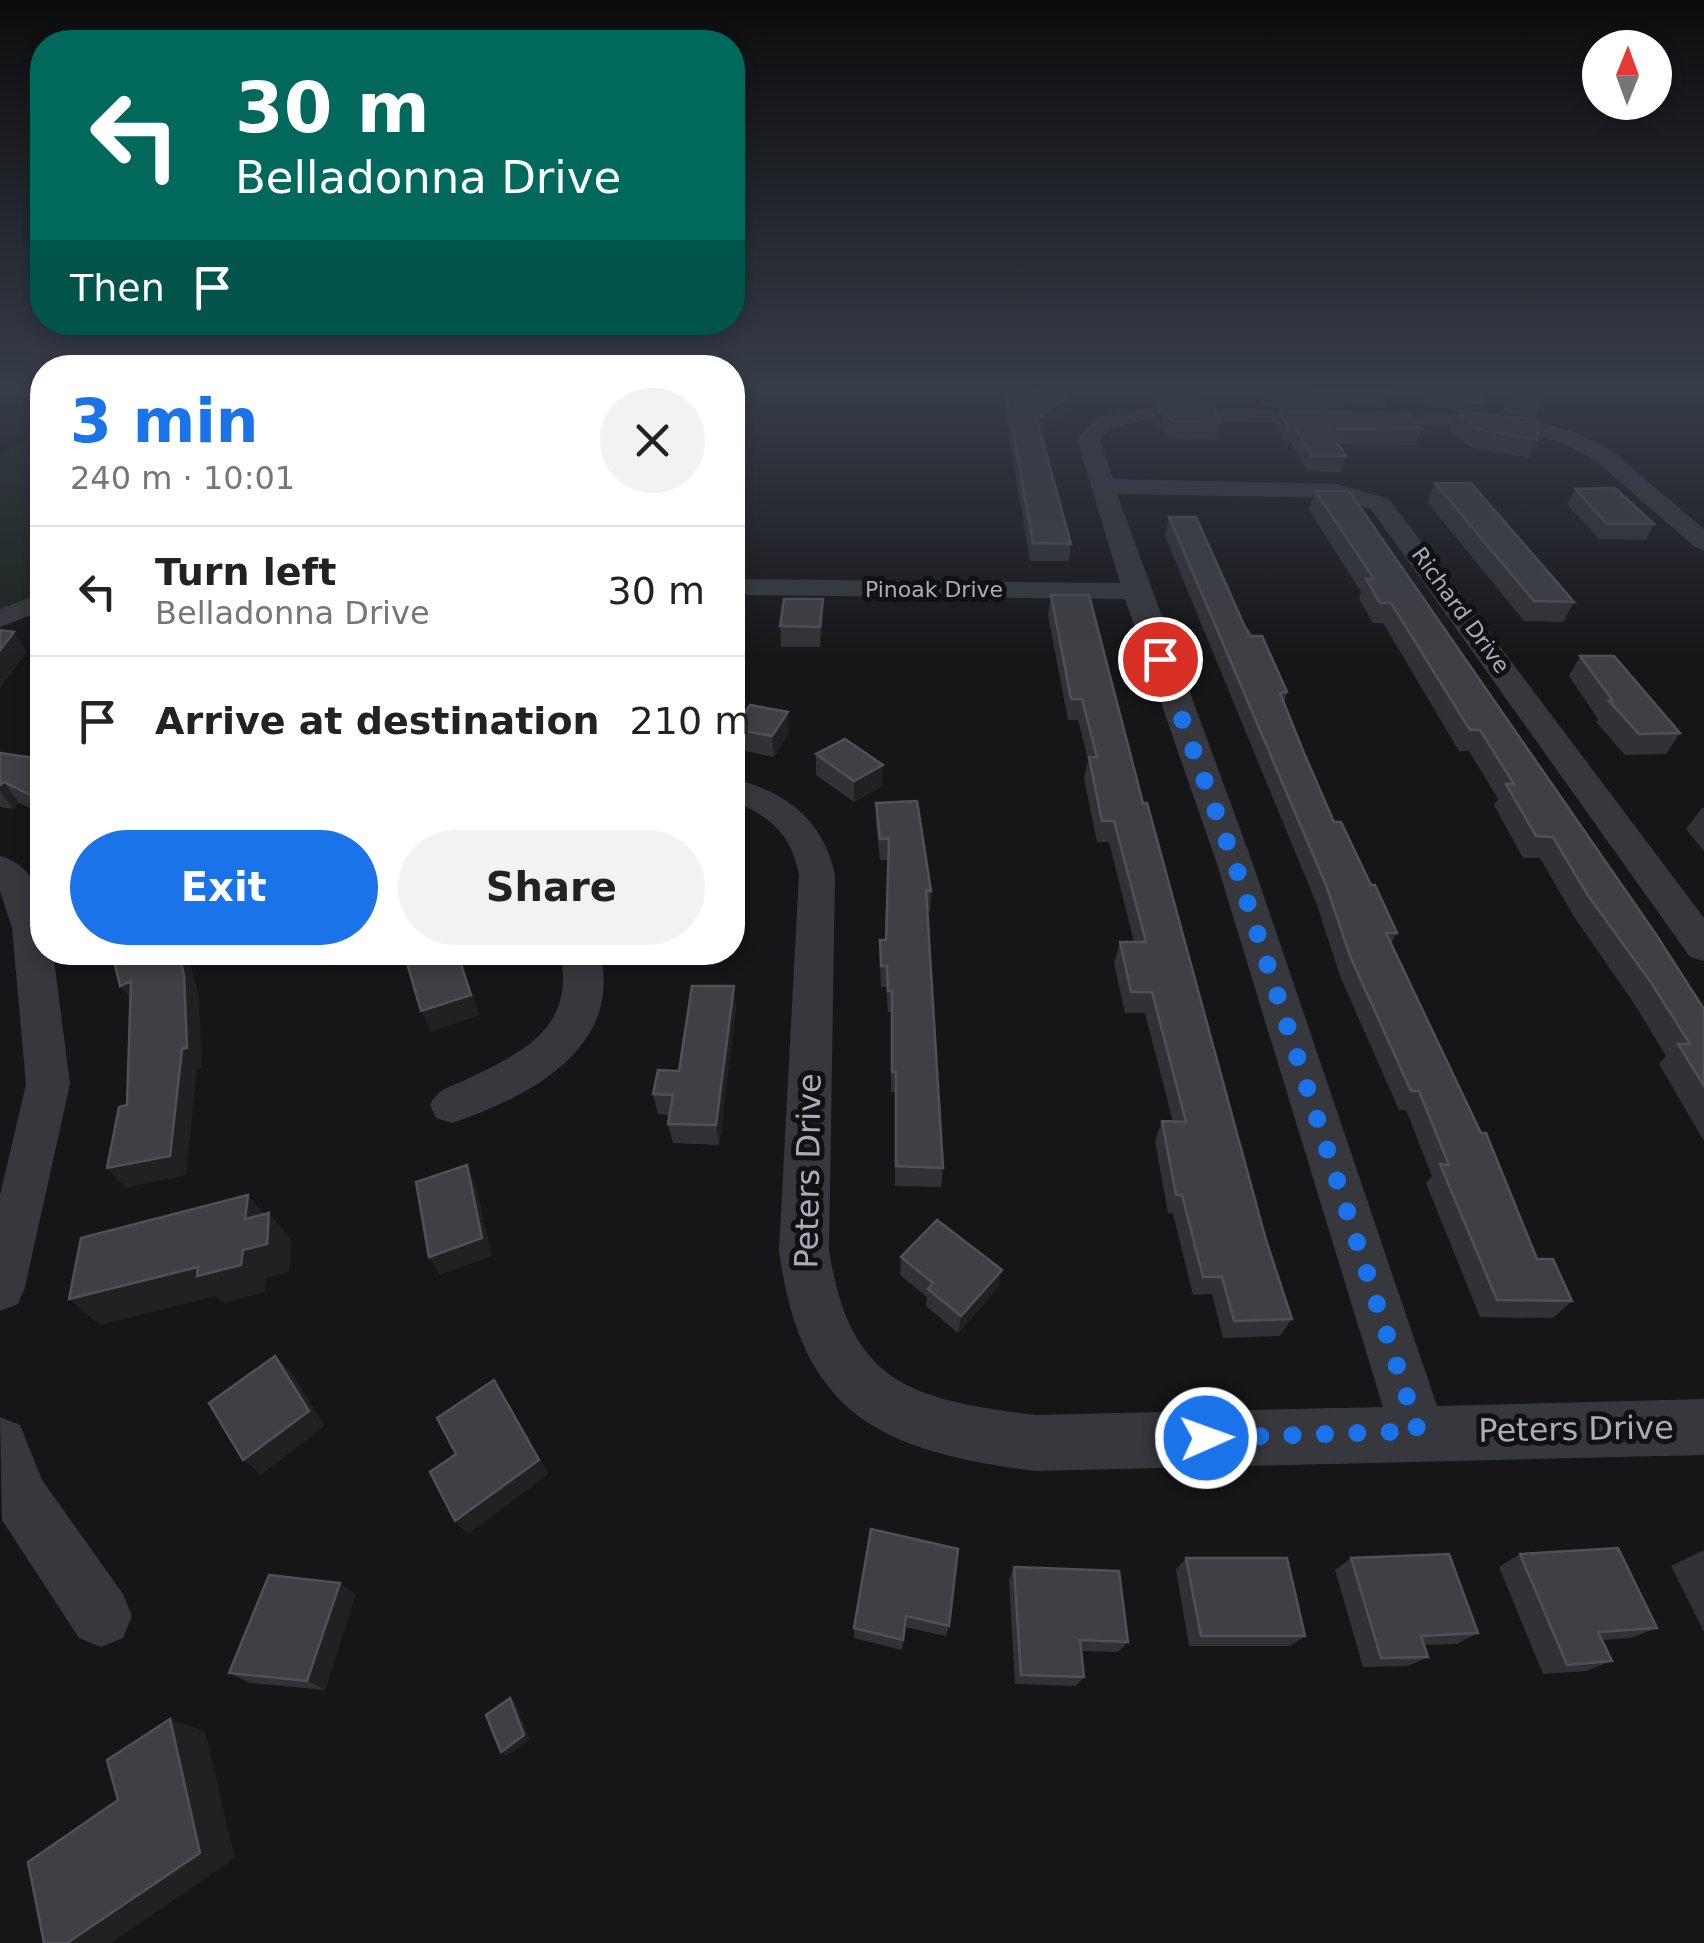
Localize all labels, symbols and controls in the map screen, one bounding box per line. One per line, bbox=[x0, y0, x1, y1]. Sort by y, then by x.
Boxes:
north arrow bbox=[1582, 30, 1672, 120]
map controls bbox=[1582, 30, 1672, 120]
text: 30 m bbox=[235, 67, 430, 149]
icon: left bbox=[70, 70, 200, 200]
text: Belladonna Drive bbox=[235, 151, 621, 204]
icon: arrive bbox=[185, 260, 240, 315]
text: Then bbox=[70, 266, 165, 310]
text: 3 min bbox=[70, 386, 258, 456]
button: close bbox=[600, 388, 705, 493]
text: 240 m · 10:01 bbox=[70, 459, 295, 497]
street label: Richard Drive bbox=[1407, 543, 1515, 678]
text: Turn left bbox=[155, 550, 336, 594]
icon: left bbox=[70, 564, 125, 619]
text: 30 m bbox=[608, 569, 705, 613]
street label: Pinoak Drive bbox=[865, 577, 1003, 602]
text: Belladonna Drive bbox=[155, 594, 430, 632]
pin bbox=[1118, 617, 1203, 702]
icon: arrive bbox=[1133, 632, 1188, 687]
icon: arrive bbox=[70, 694, 125, 749]
text: Arrive at destination bbox=[155, 699, 600, 743]
text: 210 m bbox=[630, 699, 751, 743]
button: Exit bbox=[70, 830, 378, 945]
button: Share bbox=[398, 830, 705, 945]
street label: Peters Drive bbox=[787, 1073, 829, 1269]
position arrow bbox=[1154, 1386, 1258, 1490]
street label: Peters Drive bbox=[1478, 1408, 1674, 1450]

